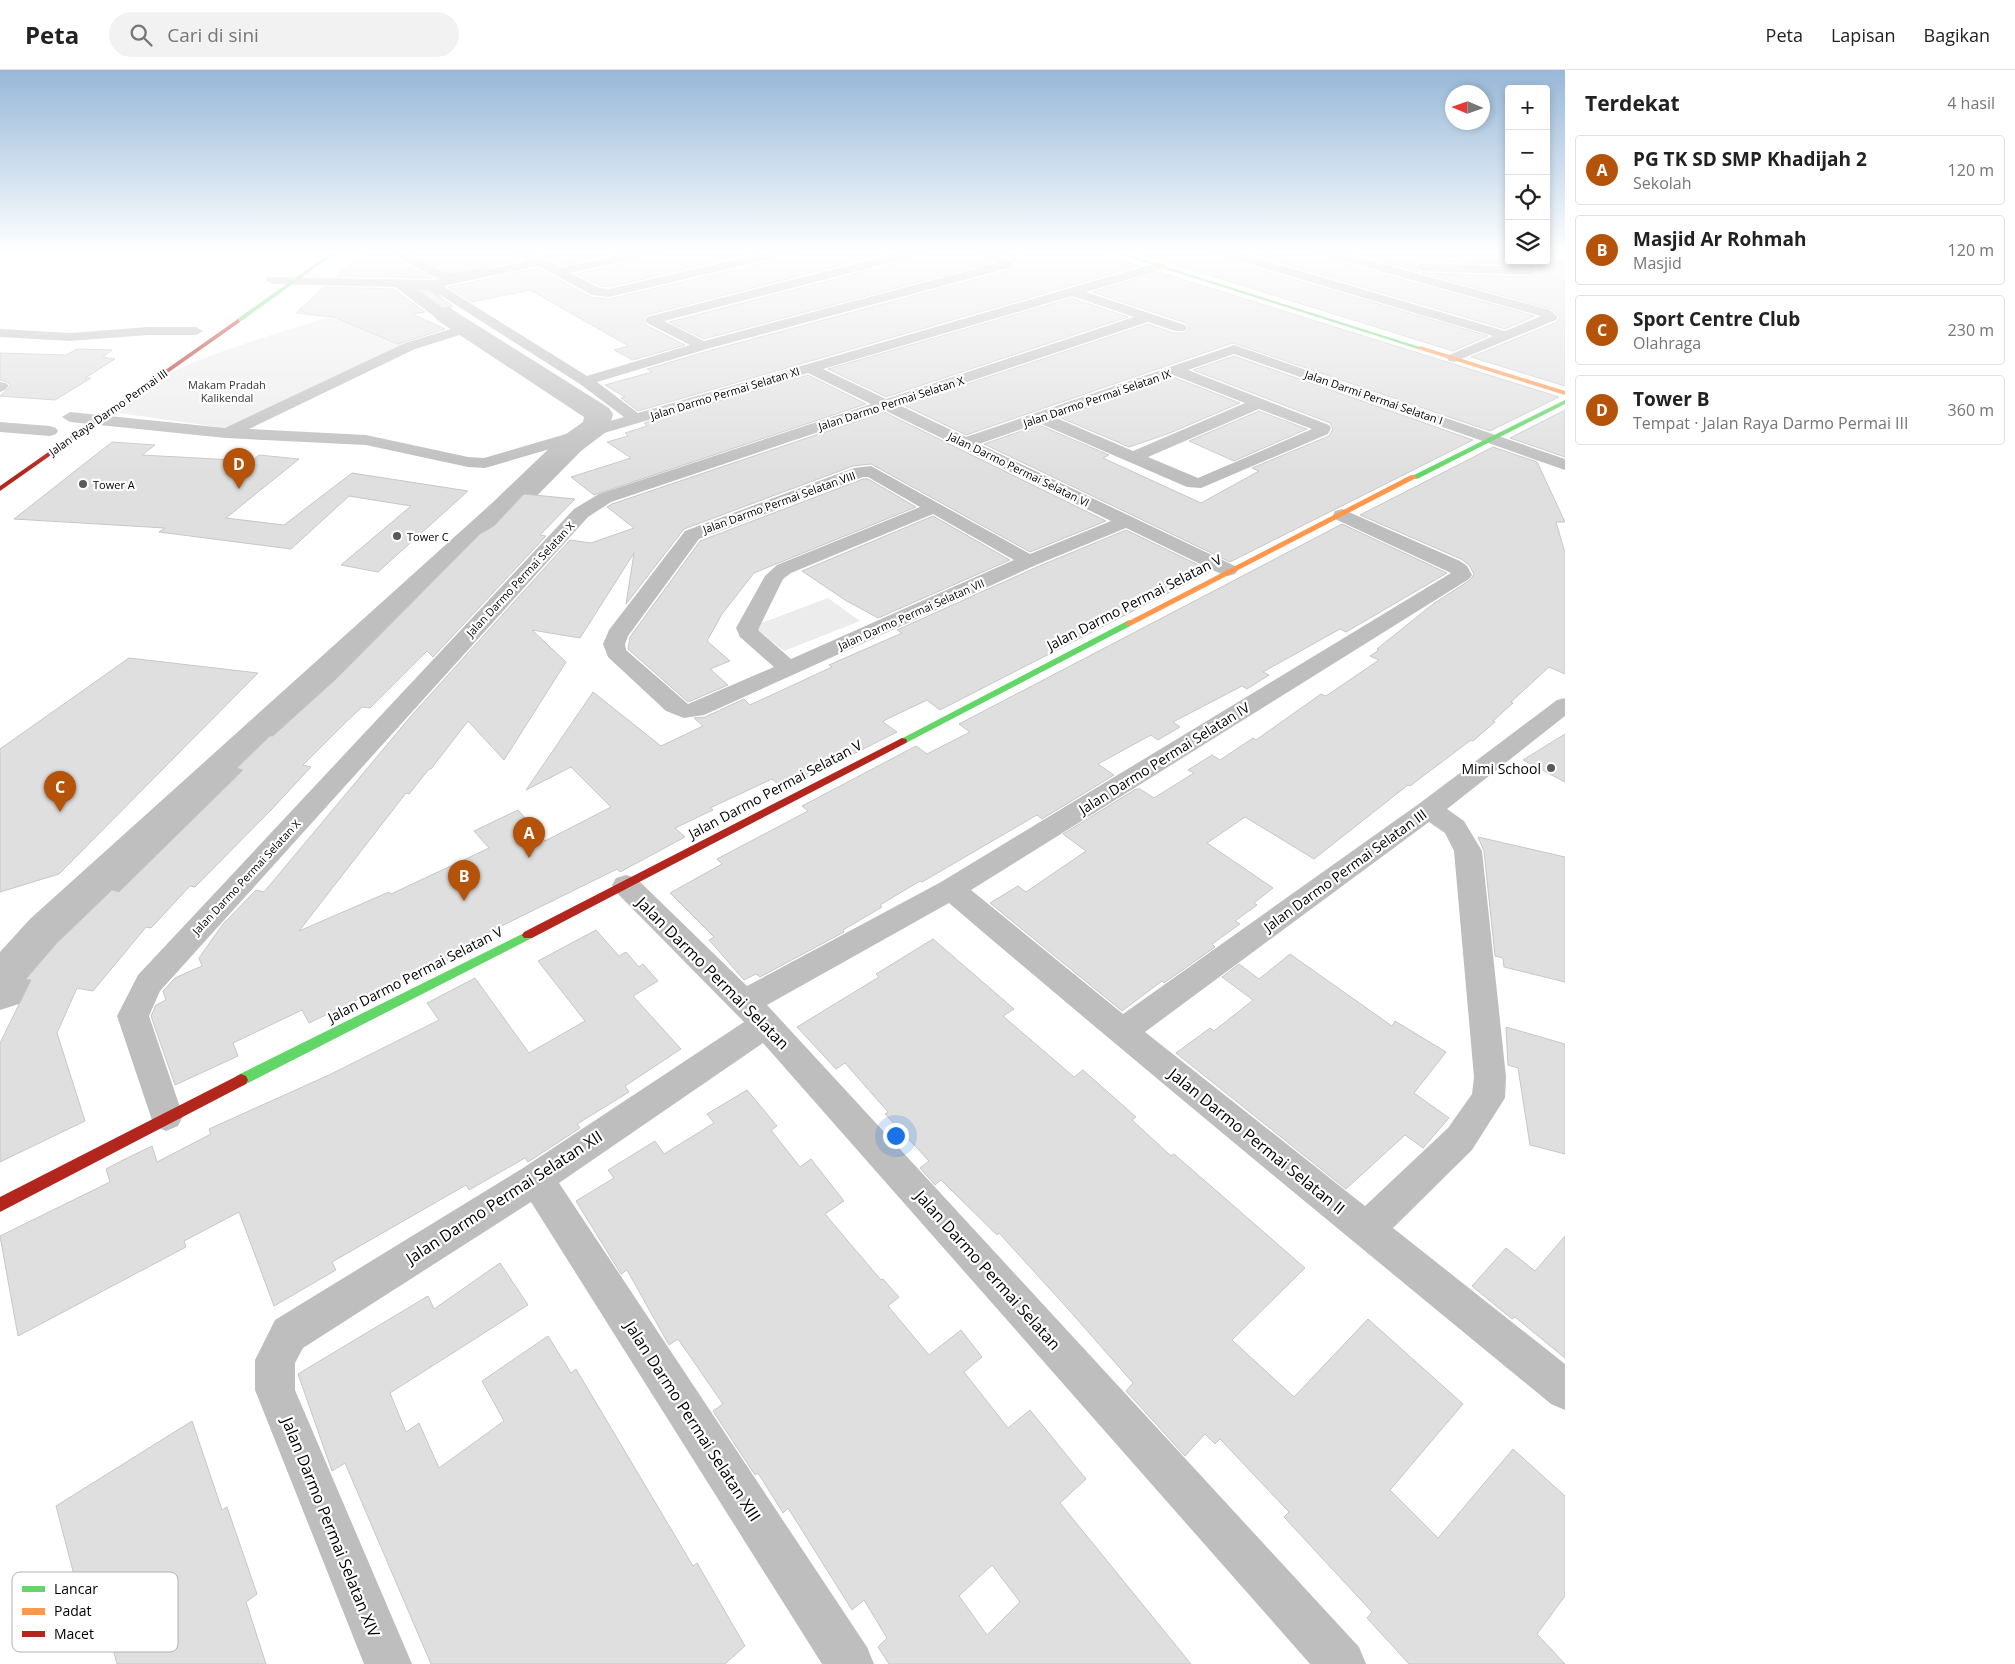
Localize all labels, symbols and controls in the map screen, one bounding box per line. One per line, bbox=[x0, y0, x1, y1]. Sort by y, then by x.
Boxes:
search box bbox=[109, 12, 459, 57]
text: Peta bbox=[25, 18, 79, 51]
icon: search bbox=[127, 21, 155, 49]
text: Cari di sini bbox=[167, 22, 259, 48]
text: Peta bbox=[1766, 23, 1803, 47]
text: Lapisan bbox=[1831, 23, 1896, 47]
text: Bagikan bbox=[1924, 23, 1990, 47]
north arrow bbox=[1445, 85, 1490, 130]
map controls bbox=[1505, 85, 1550, 265]
button: + bbox=[1505, 85, 1550, 130]
text: Terdekat bbox=[1585, 89, 1680, 117]
text: 4 hasil bbox=[1947, 92, 1995, 114]
button: − bbox=[1505, 130, 1550, 175]
text: PG TK SD SMP Khadijah 2 bbox=[1633, 146, 1867, 172]
text: A bbox=[1596, 159, 1608, 181]
text: 120 m bbox=[1948, 159, 1994, 181]
text: Sekolah bbox=[1633, 172, 1692, 194]
button: locate bbox=[1505, 175, 1550, 220]
button: layers bbox=[1505, 220, 1550, 265]
text: Masjid Ar Rohmah bbox=[1633, 226, 1806, 252]
text: B bbox=[1597, 239, 1607, 261]
text: 120 m bbox=[1948, 239, 1994, 261]
text: Masjid bbox=[1633, 252, 1682, 274]
text: Sport Centre Club bbox=[1633, 306, 1800, 332]
text: C bbox=[1597, 319, 1607, 341]
text: 230 m bbox=[1948, 319, 1994, 341]
text: Olahraga bbox=[1633, 332, 1701, 354]
street label: Jalan Darmo Permai Selatan XI bbox=[648, 363, 801, 423]
street label: Jalan Raya Darmo Permai III bbox=[45, 365, 170, 459]
street label: Jalan Darmo Permai Selatan IX bbox=[1020, 365, 1173, 431]
street label: Jalan Darmi Permai Selatan I bbox=[1302, 366, 1445, 428]
street label: Jalan Darmo Permai Selatan X bbox=[815, 372, 966, 434]
park label: Makam Pradah Kalikendal bbox=[188, 377, 266, 405]
text: Tower B bbox=[1633, 386, 1710, 412]
text: D bbox=[1596, 399, 1608, 421]
text: 360 m bbox=[1948, 399, 1994, 421]
text: Tempat · Jalan Raya Darmo Permai III bbox=[1633, 412, 1909, 434]
street label: Jalan Darmo Permai Selatan VI bbox=[945, 428, 1092, 510]
pin: D bbox=[223, 448, 255, 489]
street label: Jalan Darmo Permai Selatan VIII bbox=[700, 467, 857, 537]
place label: Tower A bbox=[93, 477, 135, 492]
marker: Tower A bbox=[77, 478, 89, 490]
street label: Jalan Darmo Permai Selatan X bbox=[462, 518, 578, 640]
place label: Tower C bbox=[407, 529, 449, 544]
marker: Tower C bbox=[391, 530, 403, 542]
street label: Jalan Darmo Permai Selatan V bbox=[1042, 549, 1225, 655]
street label: Jalan Darmo Permai Selatan VII bbox=[835, 575, 986, 653]
street label: Jalan Darmo Permai Selatan IV bbox=[1073, 697, 1253, 820]
street label: Jalan Darmo Permai Selatan V bbox=[683, 735, 866, 844]
place label: Mimi School bbox=[1461, 759, 1541, 778]
marker: Mimi School bbox=[1545, 762, 1557, 774]
pin: C bbox=[44, 771, 76, 812]
street label: Jalan Darmo Permai Selatan III bbox=[1258, 804, 1430, 937]
street label: Jalan Darmo Permai Selatan X bbox=[188, 816, 304, 938]
pin: A bbox=[513, 817, 545, 858]
pin: B bbox=[448, 860, 480, 901]
street label: Jalan Darmo Permai Selatan bbox=[630, 890, 794, 1054]
street label: Jalan Darmo Permai Selatan V bbox=[323, 921, 506, 1027]
street label: Jalan Darmo Permai Selatan II bbox=[1163, 1062, 1350, 1219]
your location bbox=[883, 1123, 909, 1149]
street label: Jalan Darmo Permai Selatan XII bbox=[400, 1125, 607, 1270]
street label: Jalan Darmo Permai Selatan bbox=[909, 1184, 1066, 1355]
street label: Jalan Darmo Permai Selatan XIII bbox=[619, 1315, 766, 1525]
street label: Jalan Darmo Permai Selatan XIV bbox=[276, 1412, 385, 1641]
legend bbox=[12, 1572, 178, 1652]
text: Lancar bbox=[54, 1579, 98, 1598]
text: Padat bbox=[54, 1601, 92, 1620]
text: Macet bbox=[54, 1624, 94, 1643]

